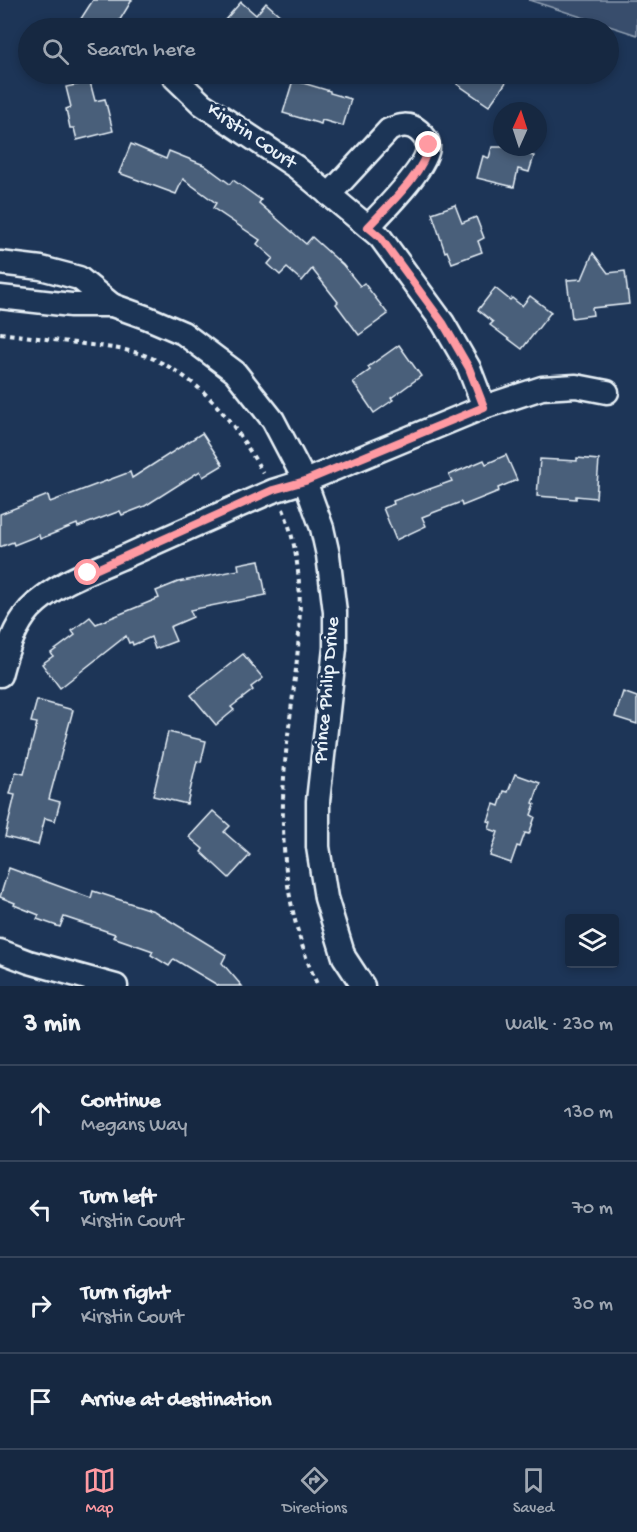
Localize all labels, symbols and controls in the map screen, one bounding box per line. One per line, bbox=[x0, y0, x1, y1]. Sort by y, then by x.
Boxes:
search box bbox=[18, 18, 619, 84]
icon: search bbox=[39, 35, 72, 68]
text: Search here bbox=[87, 38, 195, 64]
street label: Kirstin Court bbox=[202, 99, 301, 176]
north arrow bbox=[493, 102, 547, 156]
route end bbox=[415, 131, 441, 157]
route start bbox=[74, 559, 100, 585]
street label: Prince Philip Drive bbox=[310, 615, 346, 765]
map controls bbox=[565, 914, 619, 968]
button: layers bbox=[565, 914, 619, 968]
text: 3 min bbox=[24, 1010, 80, 1041]
text: Walk · 230 m bbox=[505, 1014, 613, 1037]
text: Continue bbox=[81, 1089, 161, 1115]
icon: ahead bbox=[24, 1097, 57, 1130]
text: 130 m bbox=[564, 1102, 613, 1125]
text: Megans Way bbox=[81, 1115, 187, 1138]
text: Turn left bbox=[81, 1185, 155, 1211]
icon: left bbox=[24, 1193, 57, 1226]
text: 70 m bbox=[572, 1198, 613, 1221]
text: Kirstin Court bbox=[81, 1211, 183, 1234]
text: Turn right bbox=[81, 1281, 169, 1307]
icon: right bbox=[24, 1289, 57, 1322]
text: 30 m bbox=[572, 1294, 613, 1317]
text: Kirstin Court bbox=[81, 1307, 183, 1330]
icon: arrive bbox=[24, 1385, 57, 1418]
text: Arrive at destination bbox=[81, 1388, 271, 1414]
tab: Map bbox=[83, 1464, 116, 1519]
tab: Directions bbox=[282, 1464, 347, 1519]
tab: Saved bbox=[513, 1464, 554, 1519]

